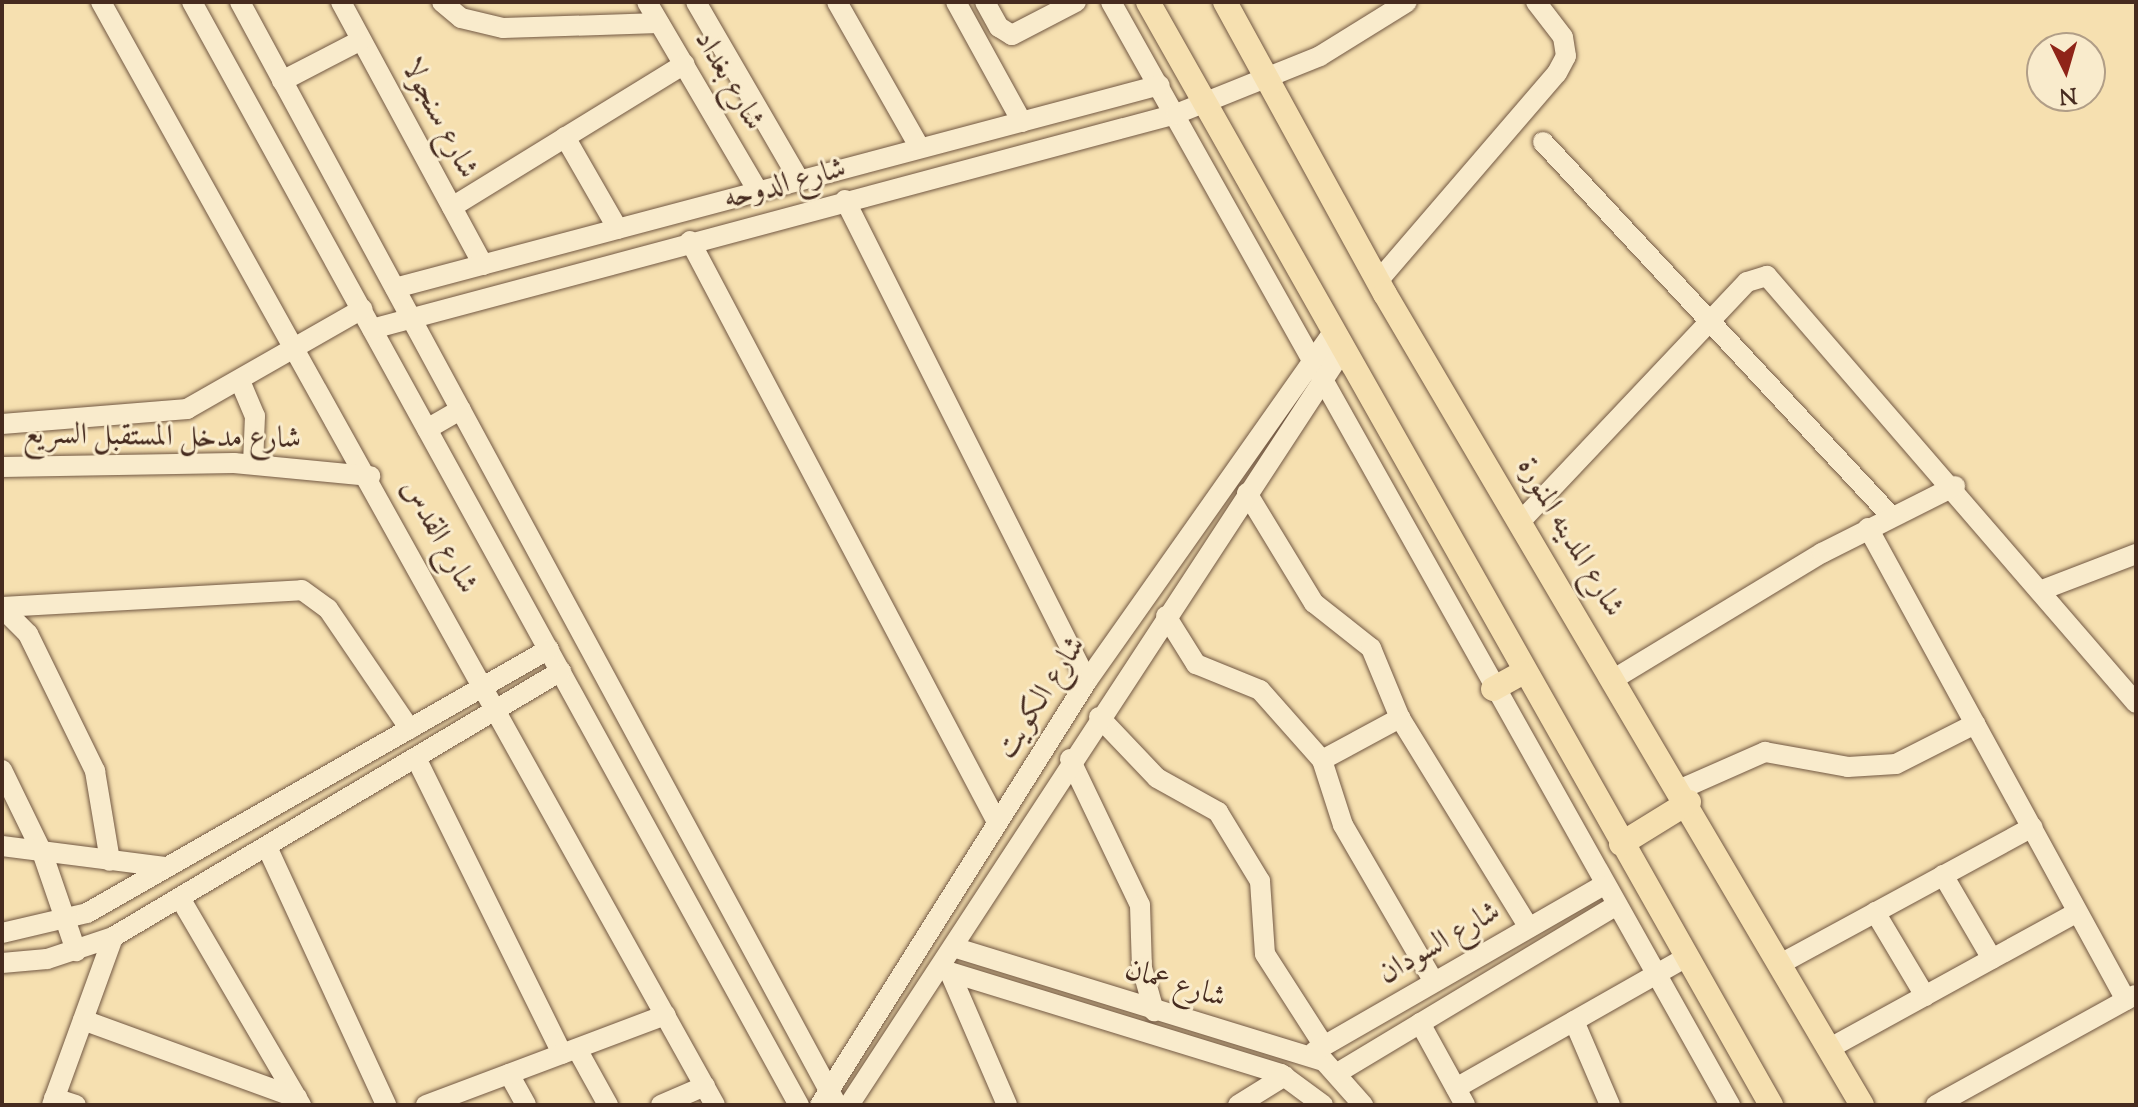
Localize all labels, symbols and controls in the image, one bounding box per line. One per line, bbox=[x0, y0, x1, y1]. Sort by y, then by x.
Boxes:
street label: شارع بغداد bbox=[685, 25, 771, 137]
north arrow bbox=[2026, 32, 2106, 112]
street label: شارع سنجولا bbox=[391, 53, 485, 185]
text: N bbox=[2058, 77, 2078, 111]
street label: شارع الدوحه bbox=[720, 151, 850, 219]
street label: شارع مدخل المستقبل السريع bbox=[23, 418, 301, 458]
street label: شارع المدينه المنورة bbox=[1507, 452, 1631, 624]
street label: شارع القدس bbox=[392, 473, 484, 601]
street label: شارع الكويت bbox=[989, 630, 1095, 766]
street label: شارع السودان bbox=[1373, 895, 1507, 993]
street label: شارع عمان bbox=[1120, 953, 1230, 1017]

